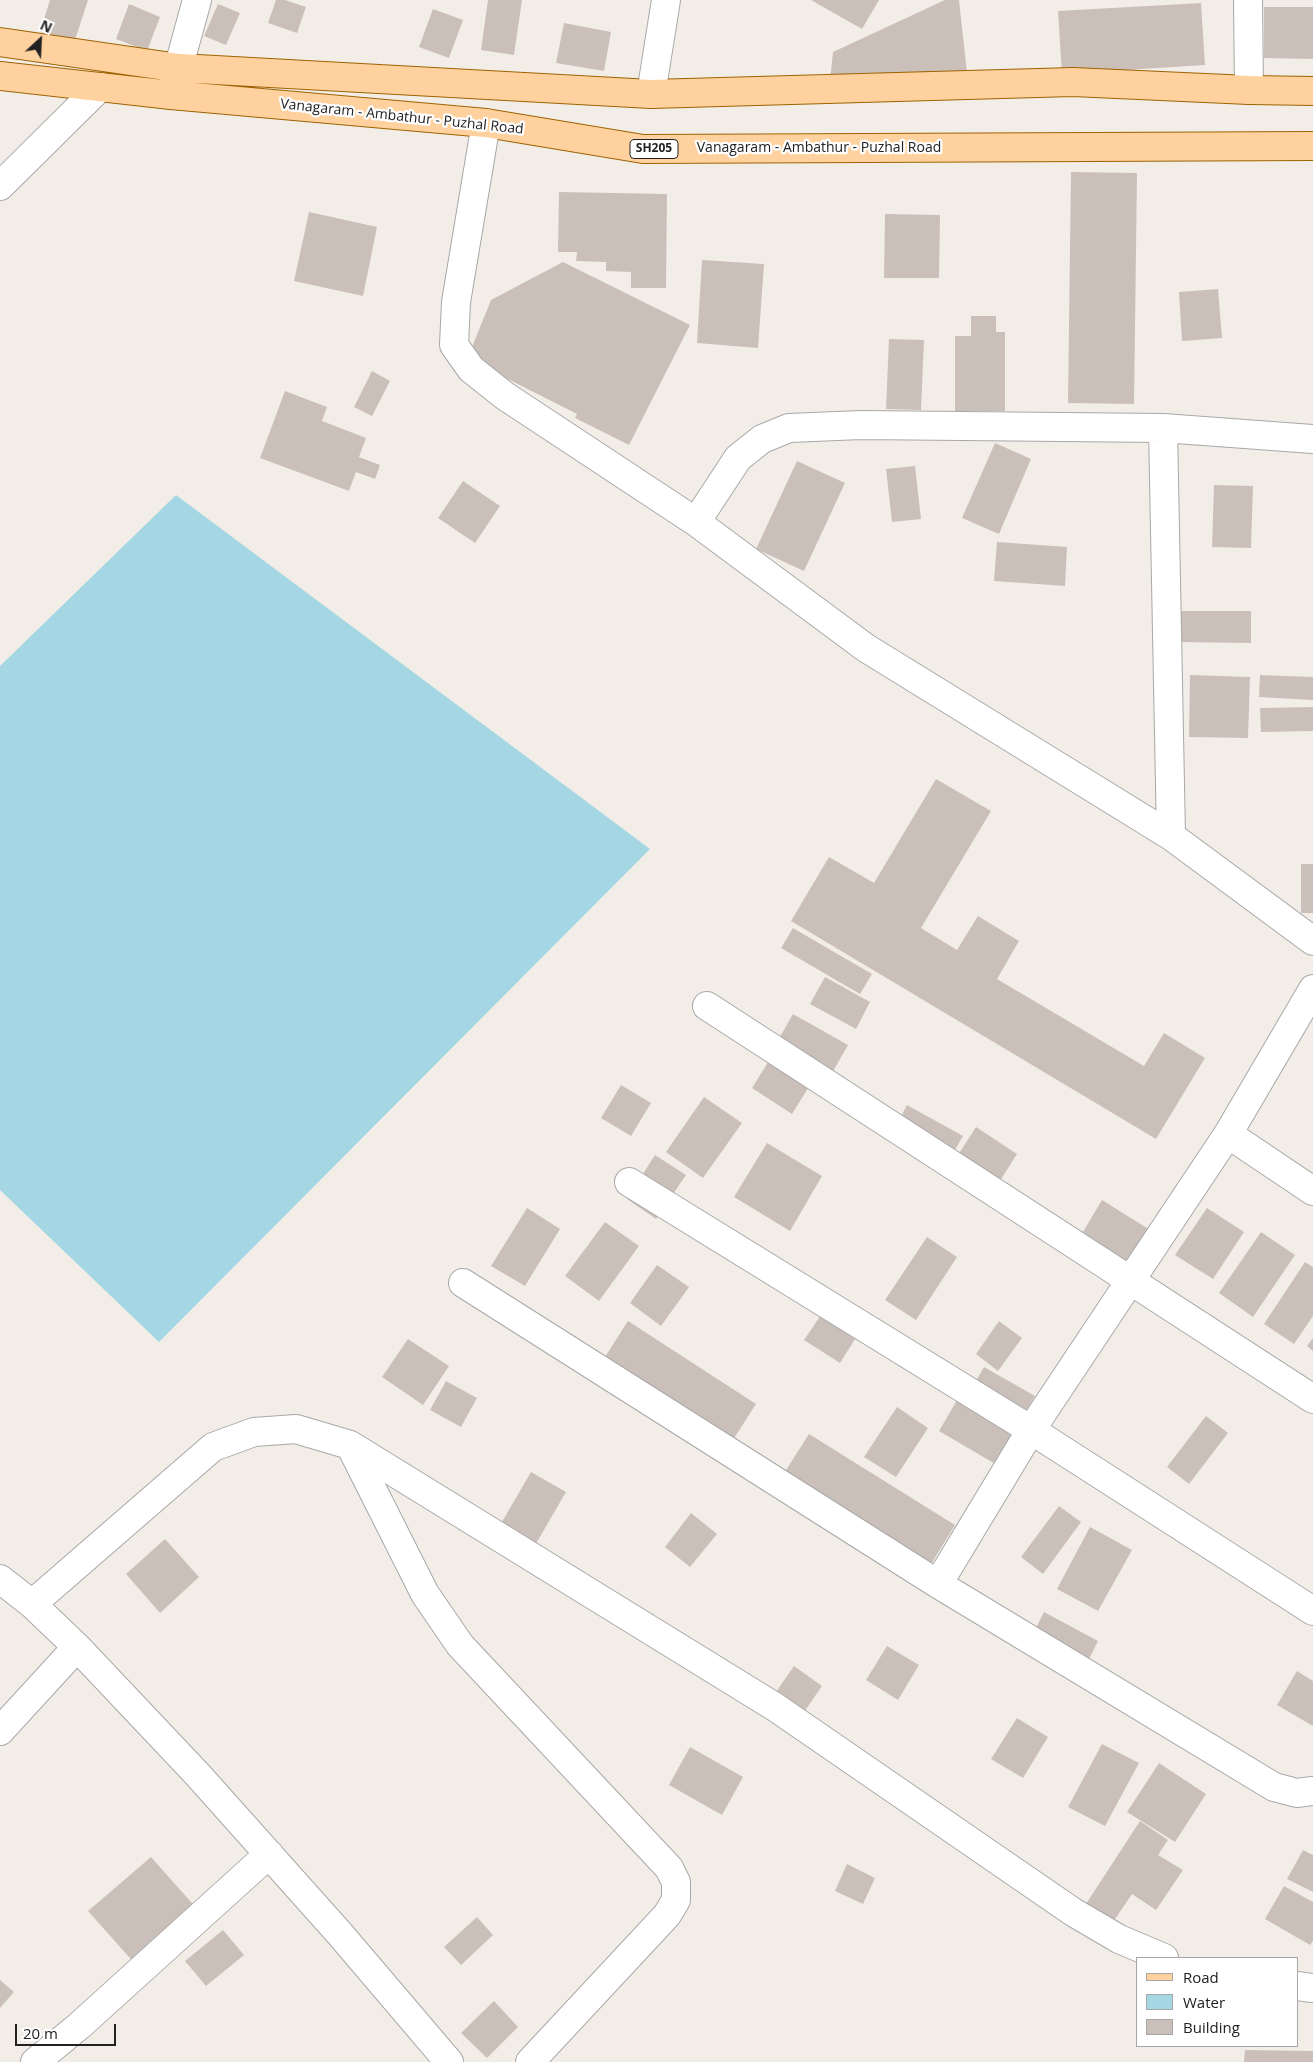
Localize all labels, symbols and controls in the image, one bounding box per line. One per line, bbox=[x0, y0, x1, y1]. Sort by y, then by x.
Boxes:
north arrow bbox=[15, 15, 65, 65]
text: N bbox=[37, 15, 56, 37]
street label: Vanagaram - Ambathur - Puzhal Road bbox=[280, 96, 524, 138]
road number: SH205 bbox=[630, 140, 678, 158]
street label: Vanagaram - Ambathur - Puzhal Road bbox=[697, 140, 941, 156]
legend bbox=[1136, 1957, 1298, 2047]
text: Road bbox=[1183, 1967, 1219, 1987]
text: Water bbox=[1183, 1992, 1225, 2012]
scale bar bbox=[18, 2014, 119, 2046]
text: Building bbox=[1183, 2017, 1240, 2037]
text: 20 m bbox=[23, 2023, 58, 2043]

